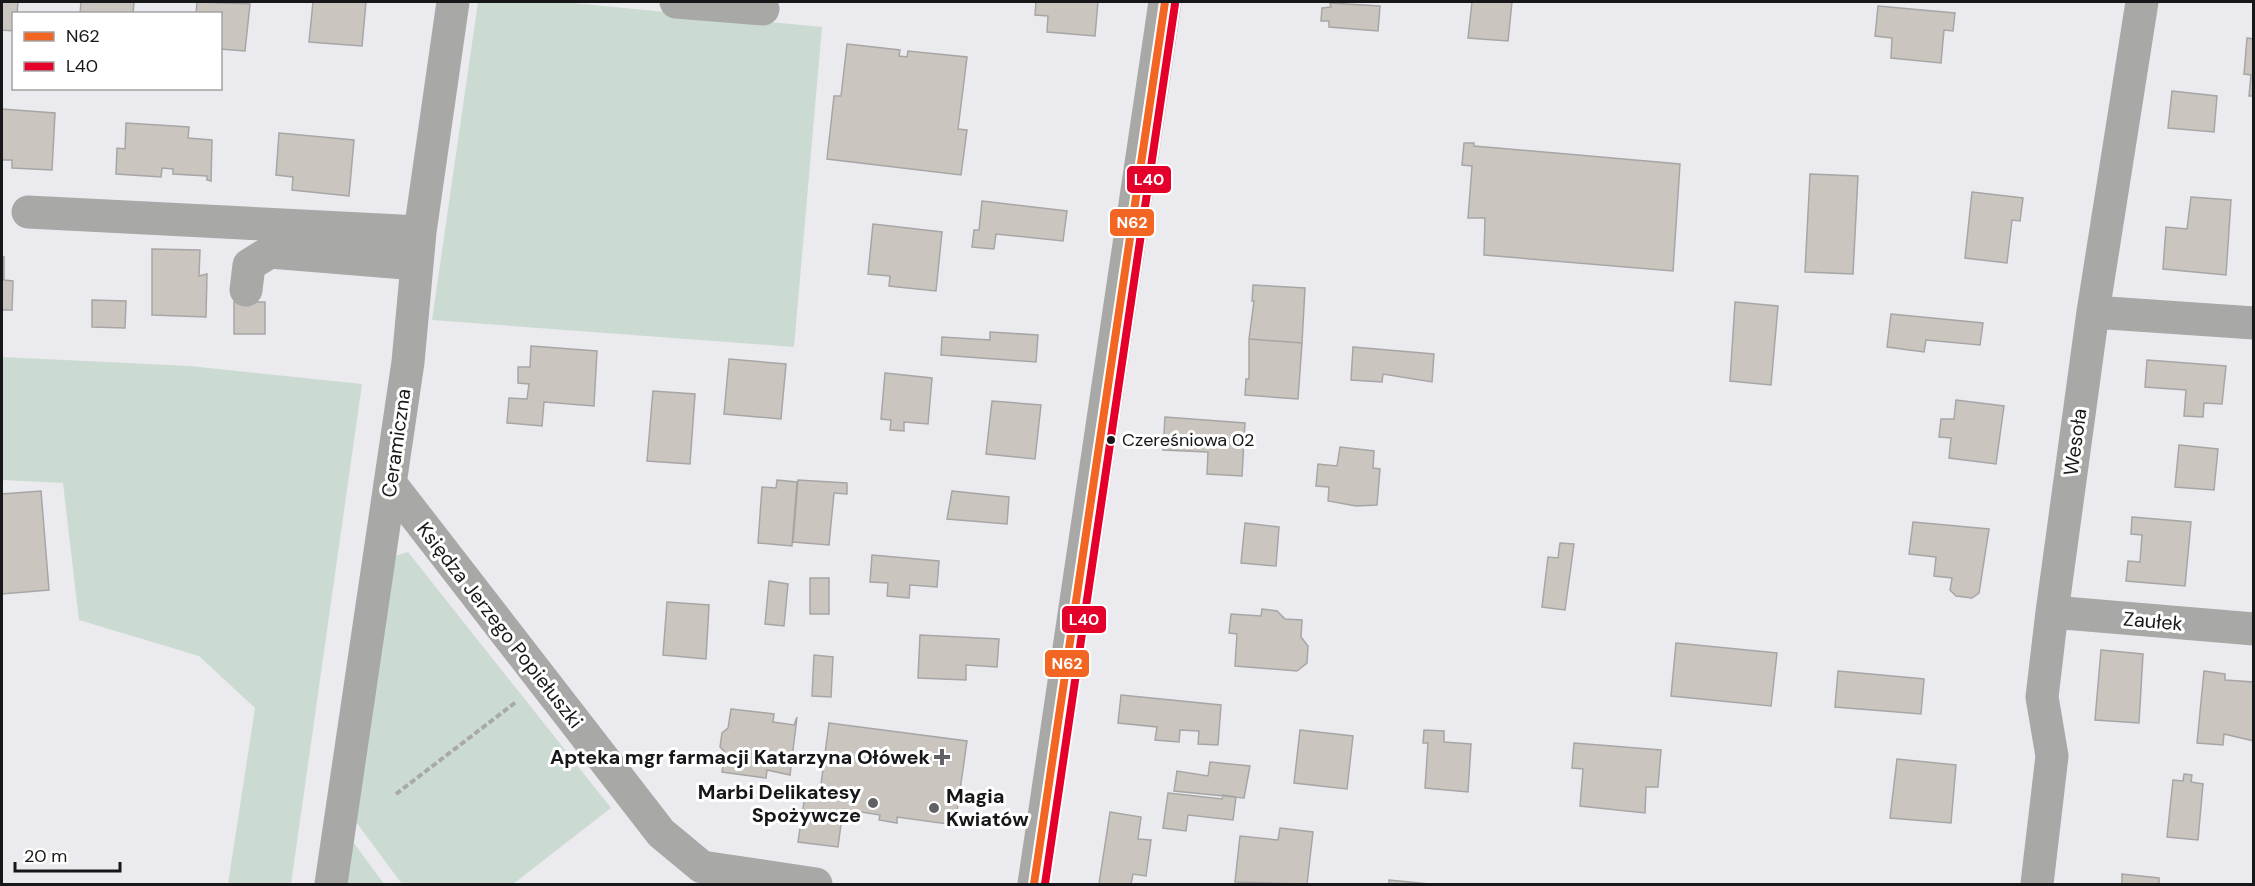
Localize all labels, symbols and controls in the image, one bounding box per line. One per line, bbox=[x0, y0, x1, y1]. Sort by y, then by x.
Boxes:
legend bbox=[12, 12, 222, 90]
text: N62 bbox=[66, 24, 100, 48]
text: L40 bbox=[66, 54, 98, 78]
line badge: L40 bbox=[1126, 165, 1172, 194]
text: L40 bbox=[1134, 169, 1164, 190]
line badge: N62 bbox=[1109, 208, 1155, 237]
text: N62 bbox=[1117, 212, 1147, 233]
street label: Ceramiczna bbox=[376, 387, 416, 499]
street label: Wesoła bbox=[2057, 407, 2093, 477]
place label: Czereśniowa 02 bbox=[1122, 428, 1254, 452]
marker: Czereśniowa 02 bbox=[1105, 434, 1117, 446]
street label: Księdza Jerzego Popiełuszki bbox=[411, 517, 589, 733]
line badge: L40 bbox=[1061, 605, 1107, 634]
street label: Zaułek bbox=[2122, 605, 2184, 637]
text: L40 bbox=[1069, 609, 1099, 630]
line badge: N62 bbox=[1044, 649, 1090, 678]
text: N62 bbox=[1052, 653, 1082, 674]
place label: Apteka mgr farmacji Katarzyna Ołówek bbox=[550, 744, 930, 770]
marker: Apteka mgr farmacji Katarzyna Ołówek bbox=[935, 750, 949, 764]
place label: Marbi Delikatesy Spożywcze bbox=[698, 779, 861, 828]
place label: Magia Kwiatów bbox=[946, 783, 1029, 832]
marker: Marbi Delikatesy Spożywcze bbox=[866, 796, 880, 810]
marker: Magia Kwiatów bbox=[927, 801, 941, 815]
scale bar bbox=[15, 835, 120, 873]
text: 20 m bbox=[24, 844, 67, 868]

